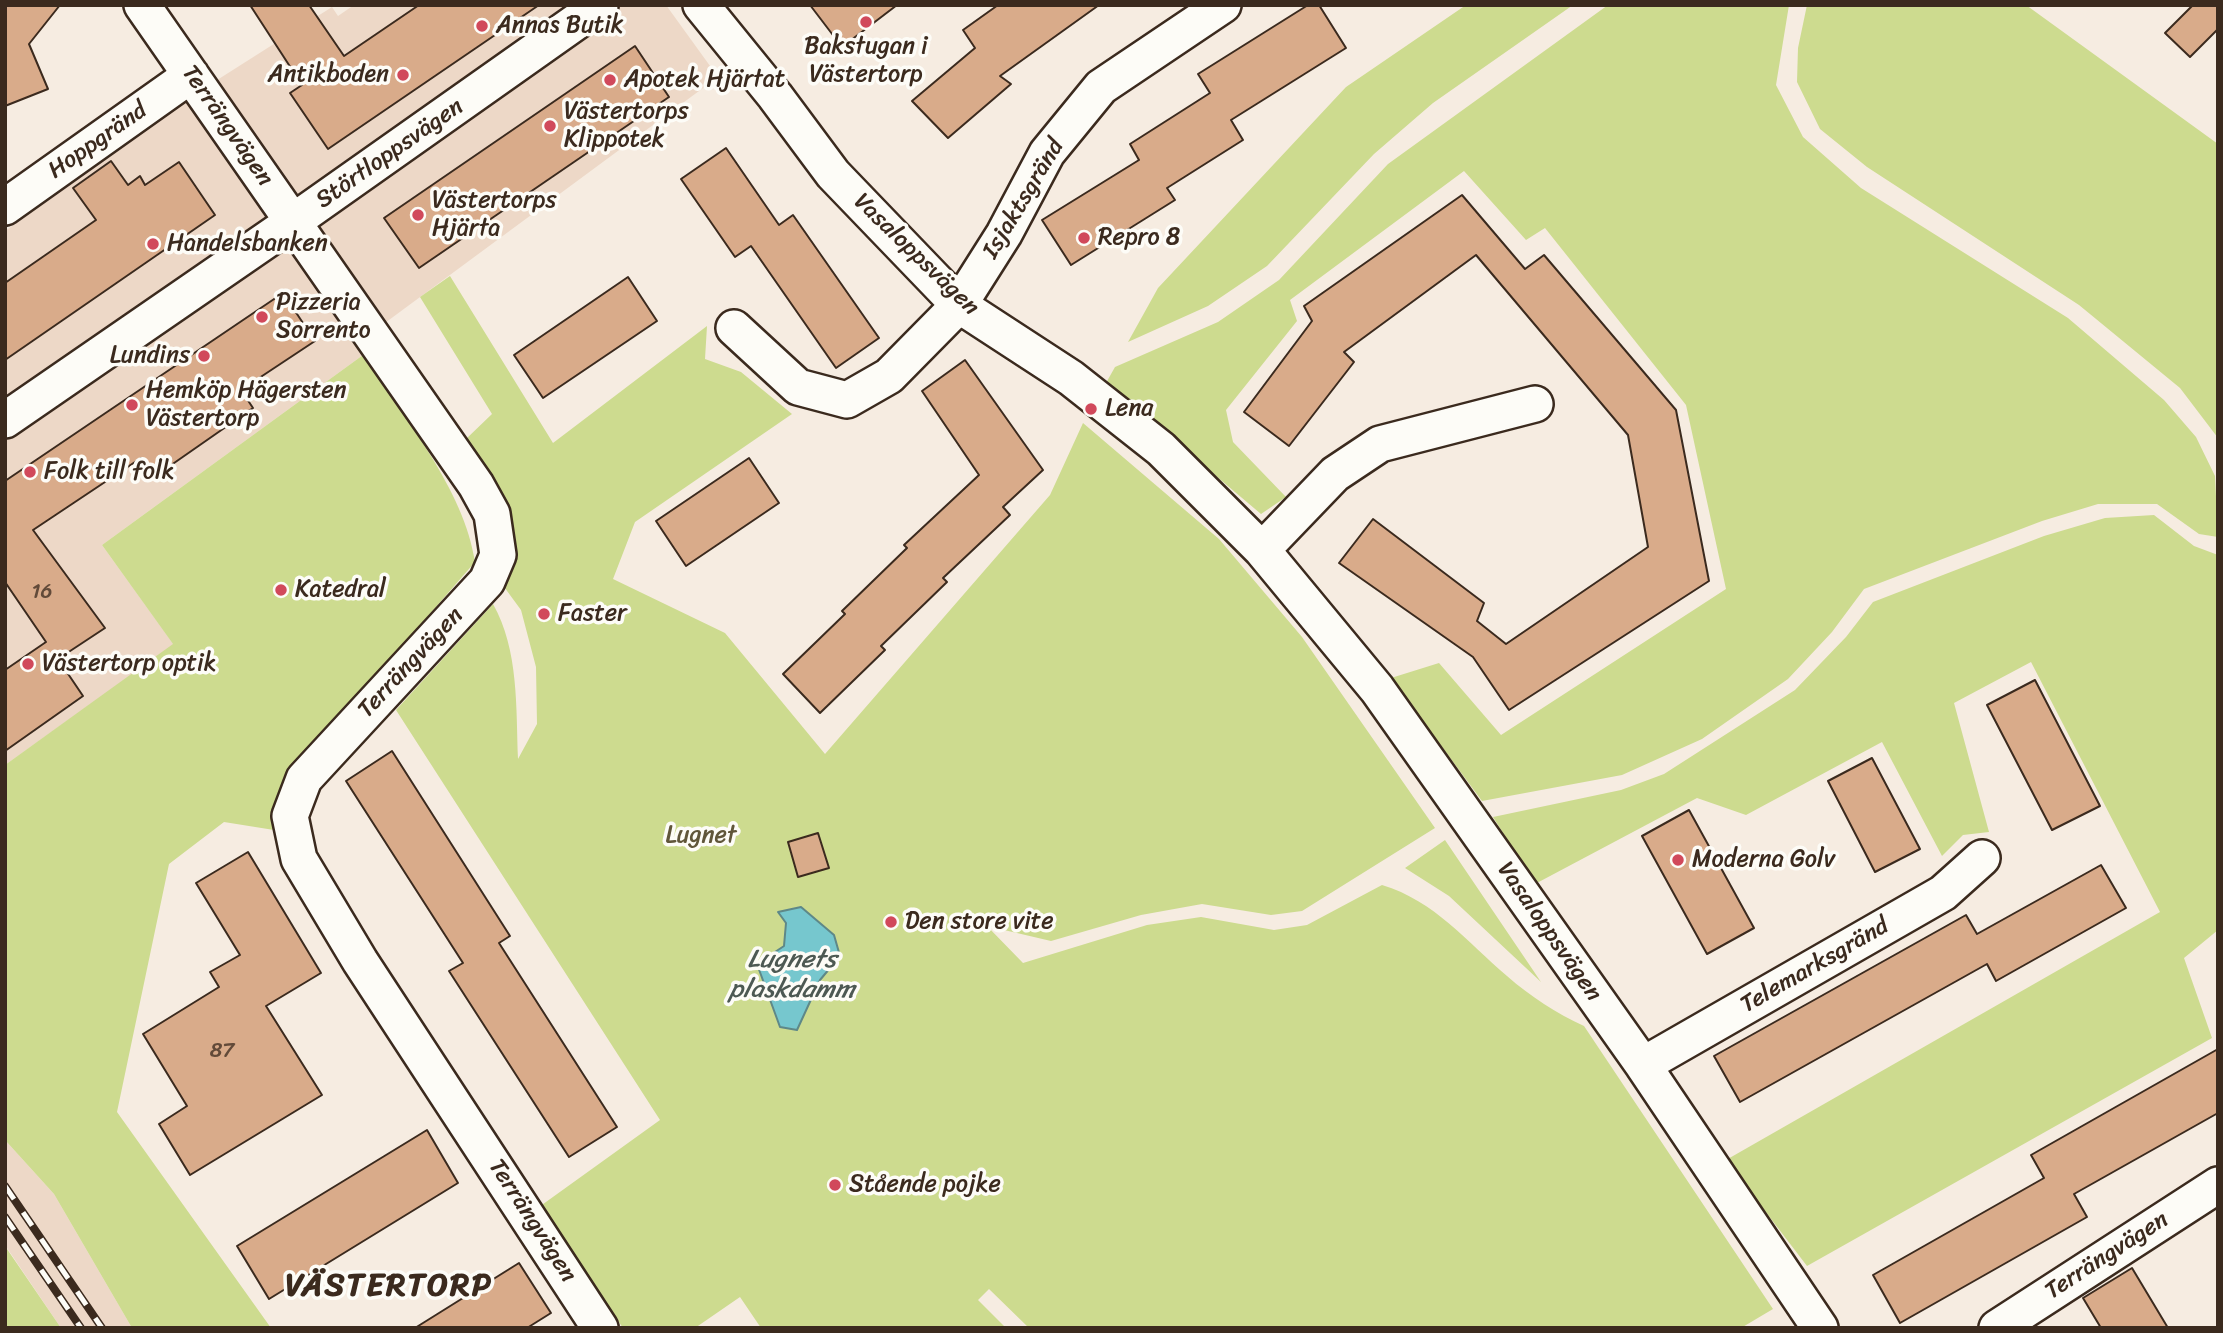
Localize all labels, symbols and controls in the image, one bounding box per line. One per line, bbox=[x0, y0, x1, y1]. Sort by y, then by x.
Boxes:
place label: Annas Butik bbox=[496, 12, 624, 40]
marker: Bakstugan i Västertorp bbox=[858, 14, 874, 30]
marker: Annas Butik bbox=[474, 18, 490, 34]
place label: Bakstugan i Västertorp bbox=[804, 33, 928, 89]
street label: Terrängvägen bbox=[175, 60, 279, 192]
place label: Antikboden bbox=[268, 61, 389, 89]
place label: Apotek Hjärtat bbox=[624, 66, 785, 94]
marker: Antikboden bbox=[395, 67, 411, 83]
marker: Apotek Hjärtat bbox=[602, 72, 618, 88]
street label: Störtloppsvägen bbox=[311, 93, 469, 215]
street label: Hoppgränd bbox=[43, 96, 153, 186]
place label: Västertorps Klippotek bbox=[564, 98, 689, 154]
marker: Västertorps Klippotek bbox=[542, 118, 558, 134]
street label: Isjaktsgränd bbox=[977, 134, 1071, 264]
place label: Västertorps Hjärta bbox=[432, 187, 557, 243]
street label: Vasaloppsvägen bbox=[847, 188, 985, 322]
marker: Västertorps Hjärta bbox=[410, 207, 426, 223]
place label: Repro 8 bbox=[1098, 224, 1180, 252]
place label: Handelsbanken bbox=[167, 230, 328, 258]
marker: Repro 8 bbox=[1076, 230, 1092, 246]
marker: Handelsbanken bbox=[145, 236, 161, 252]
place label: Pizzeria Sorrento bbox=[276, 289, 371, 345]
marker: Pizzeria Sorrento bbox=[254, 309, 270, 325]
place label: Lundins bbox=[110, 342, 190, 370]
marker: Lundins bbox=[196, 348, 212, 364]
place label: Hemköp Hägersten Västertorp bbox=[146, 377, 347, 433]
place label: Lena bbox=[1105, 395, 1153, 423]
marker: Hemköp Hägersten Västertorp bbox=[124, 397, 140, 413]
marker: Lena bbox=[1083, 401, 1099, 417]
place label: Folk till folk bbox=[44, 458, 175, 486]
marker: Folk till folk bbox=[22, 464, 38, 480]
place label: Katedral bbox=[295, 576, 386, 604]
house number: 16 bbox=[32, 580, 52, 606]
marker: Katedral bbox=[273, 582, 289, 598]
place label: Faster bbox=[558, 600, 627, 628]
street label: Terrängvägen bbox=[352, 602, 470, 724]
marker: Faster bbox=[536, 606, 552, 622]
place label: Västertorp optik bbox=[42, 650, 216, 678]
marker: Västertorp optik bbox=[20, 656, 36, 672]
park label: Lugnet bbox=[665, 822, 737, 850]
place label: Moderna Golv bbox=[1692, 846, 1835, 874]
marker: Moderna Golv bbox=[1670, 852, 1686, 868]
street label: Vasaloppsvägen bbox=[1490, 857, 1608, 1007]
place label: Den store vite bbox=[905, 908, 1054, 936]
street label: Telemarksgränd bbox=[1736, 912, 1894, 1020]
marker: Den store vite bbox=[883, 914, 899, 930]
water label: Lugnets plaskdamm bbox=[729, 944, 855, 1006]
house number: 87 bbox=[210, 1039, 234, 1065]
street label: Terrängvägen bbox=[482, 1154, 582, 1288]
place label: Stående pojke bbox=[849, 1171, 1001, 1199]
marker: Stående pojke bbox=[827, 1177, 843, 1193]
street label: Terrängvägen bbox=[2040, 1206, 2174, 1306]
district label: VÄSTERTORP bbox=[288, 1268, 490, 1306]

